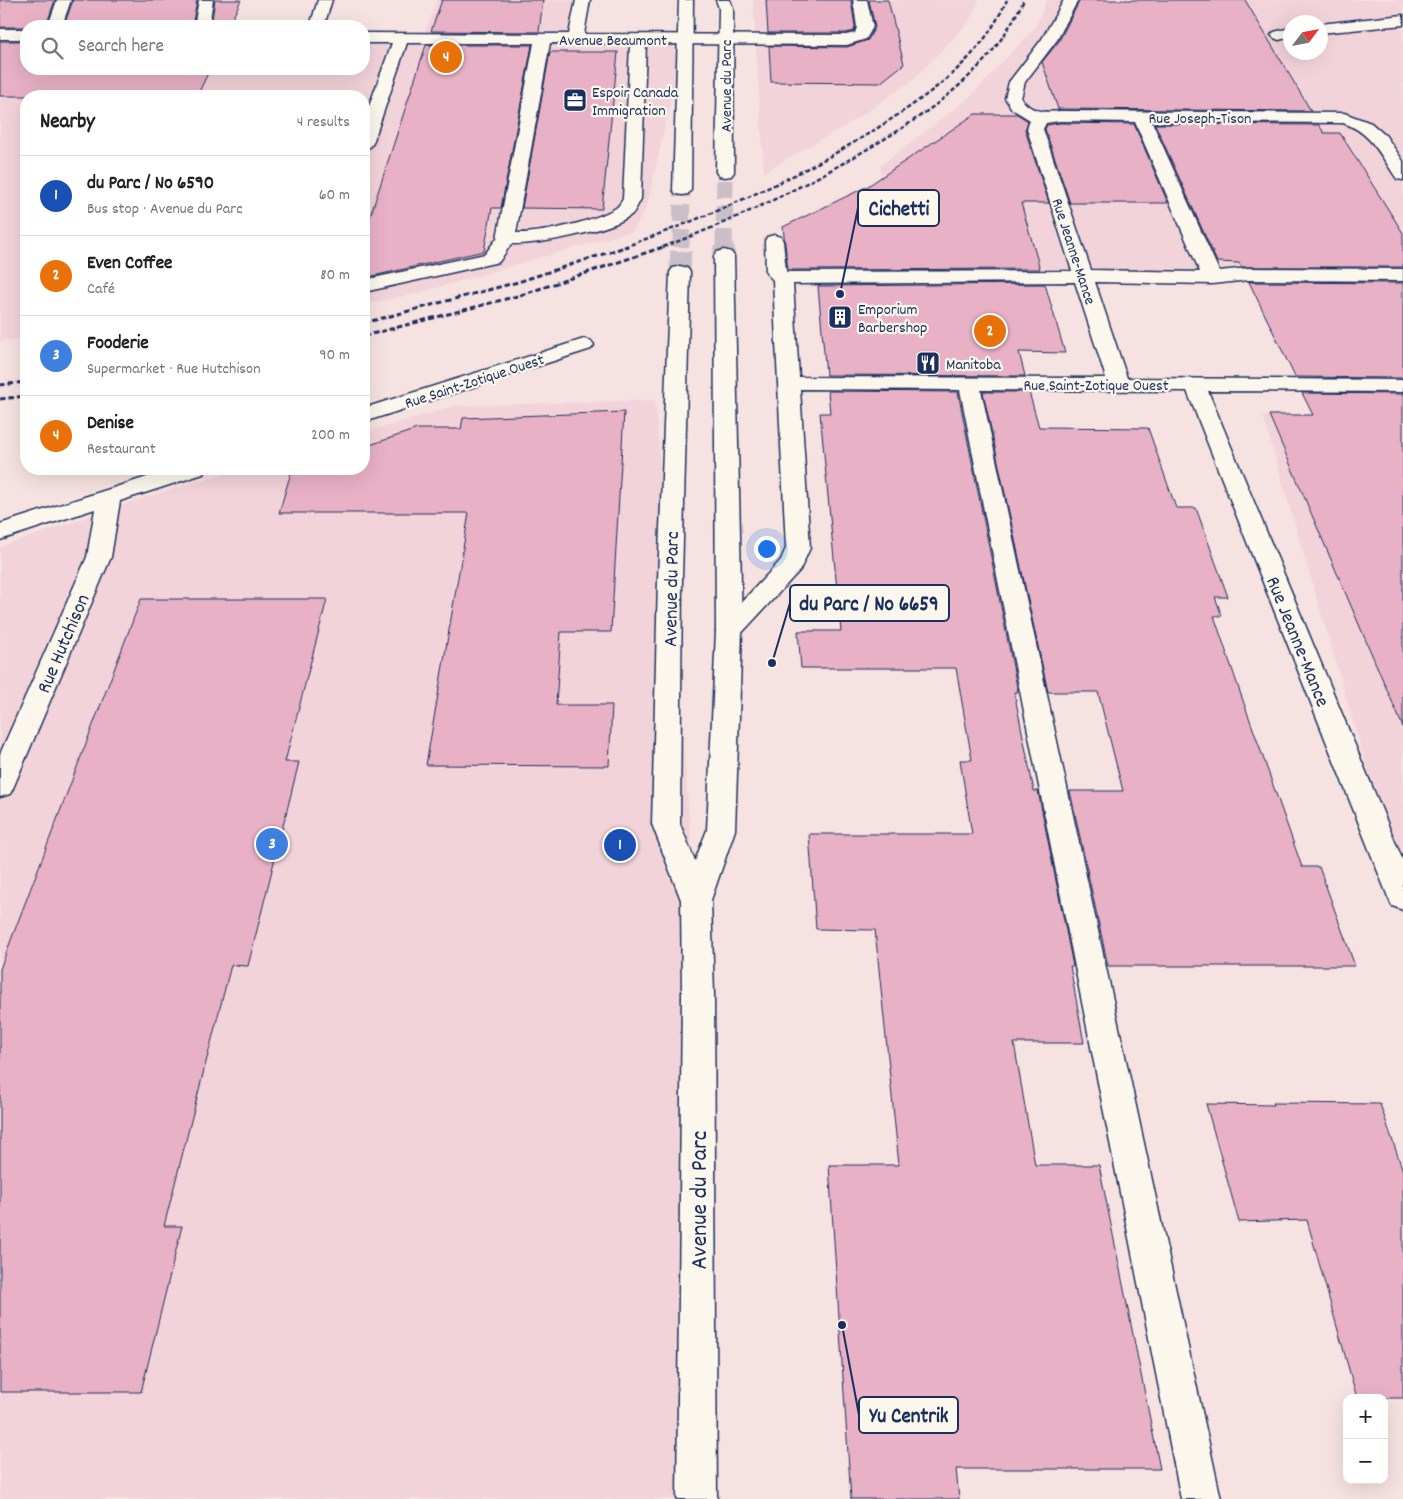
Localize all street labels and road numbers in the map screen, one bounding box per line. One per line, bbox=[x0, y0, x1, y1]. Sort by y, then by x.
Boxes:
street label: Avenue Beaumont bbox=[559, 30, 667, 53]
street label: Avenue du Parc bbox=[716, 40, 739, 132]
street label: Rue Joseph-Tison bbox=[1149, 108, 1251, 131]
street label: Rue Jeanne-Mance bbox=[1045, 196, 1101, 308]
street label: Rue Saint-Zotique Ouest bbox=[402, 349, 547, 416]
street label: Rue Saint-Zotique Ouest bbox=[1023, 375, 1169, 398]
street label: Avenue du Parc bbox=[658, 531, 688, 647]
street label: Rue Jeanne-Mance bbox=[1257, 573, 1335, 712]
street label: Rue Hutchison bbox=[31, 590, 98, 698]
street label: Avenue du Parc bbox=[684, 1131, 718, 1269]

